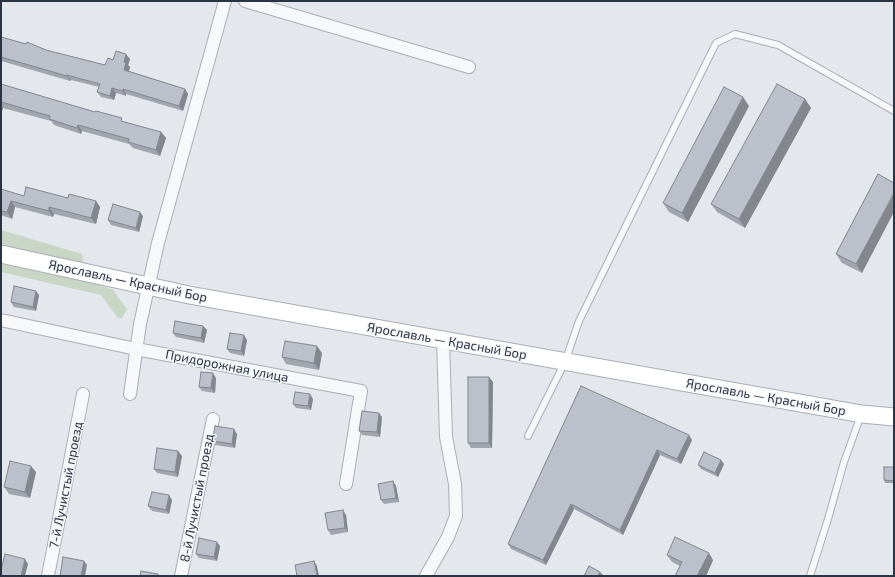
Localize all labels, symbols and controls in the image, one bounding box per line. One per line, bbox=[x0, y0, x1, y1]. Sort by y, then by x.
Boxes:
street label: Ярославль — Красный Бор bbox=[47, 257, 209, 305]
street label: Ярославль — Красный Бор bbox=[366, 319, 528, 363]
street label: Придорожная улица bbox=[164, 346, 290, 386]
street label: Ярославль — Красный Бор bbox=[685, 375, 847, 419]
street label: 7-й Лучистый проезд bbox=[46, 420, 86, 550]
street label: 8-й Лучистый проезд bbox=[177, 433, 217, 563]

